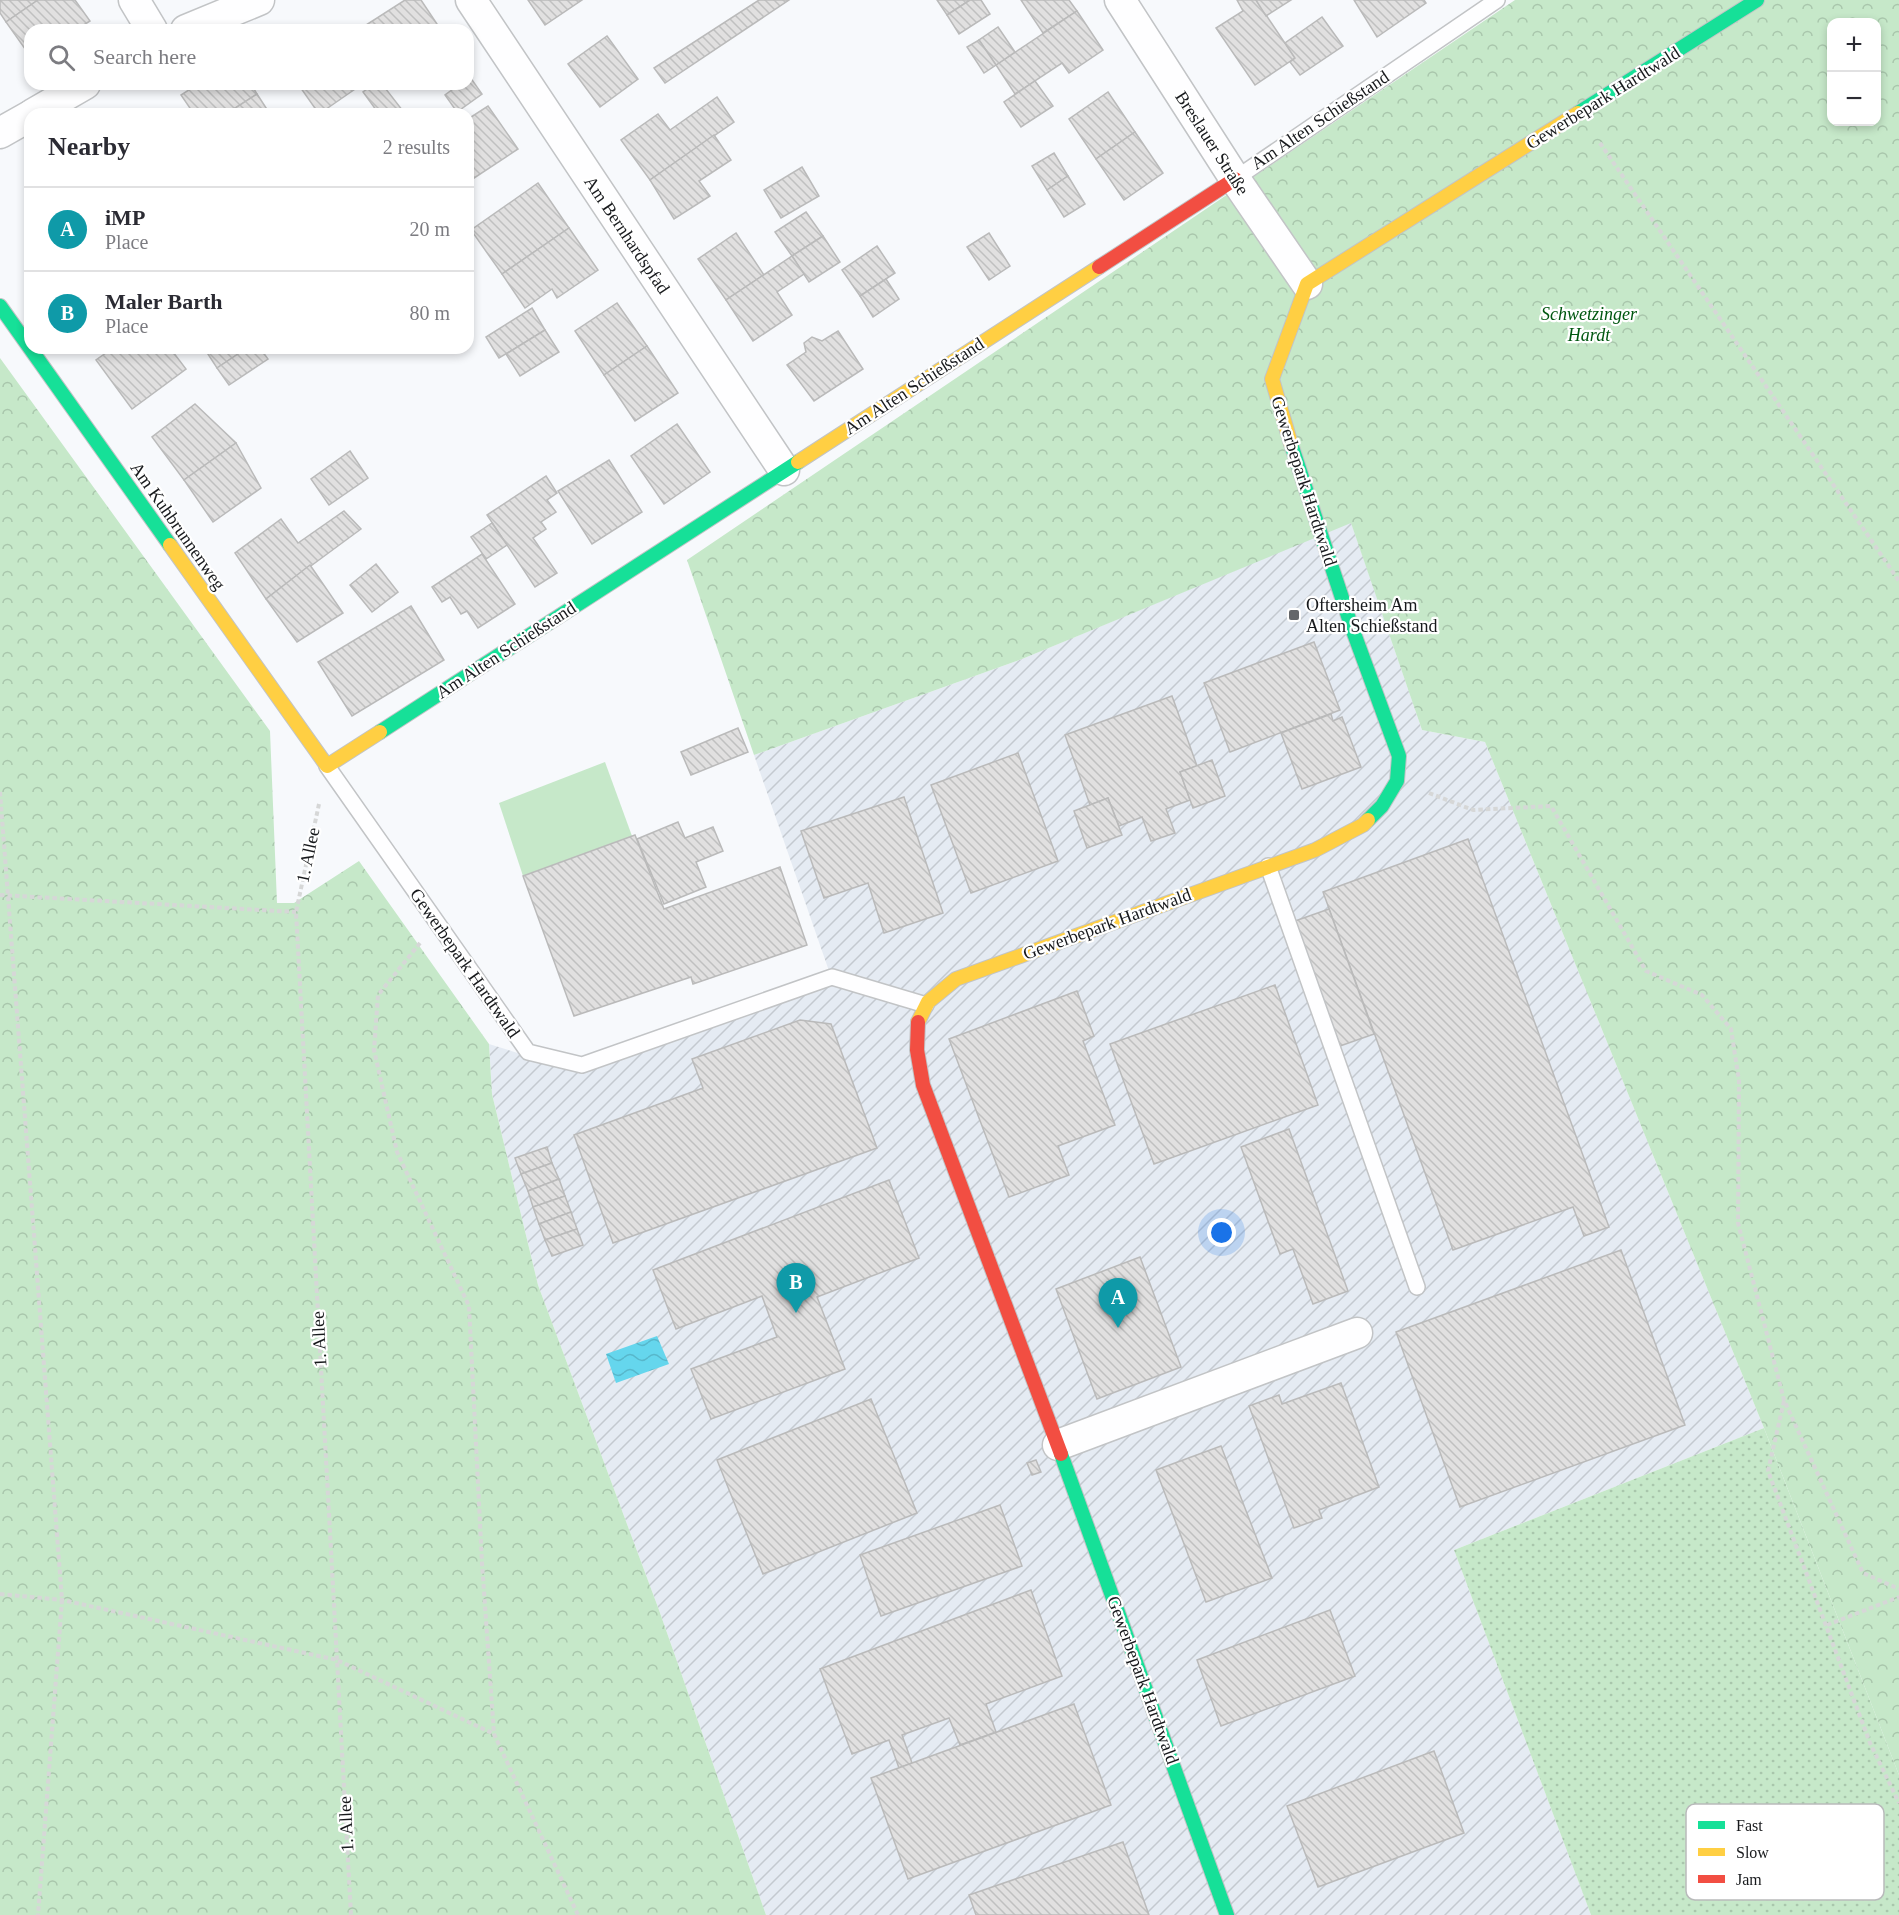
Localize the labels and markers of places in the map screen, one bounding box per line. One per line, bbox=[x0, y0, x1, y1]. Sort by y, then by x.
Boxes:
place label: Oftersheim Am Alten Schießstand bbox=[1306, 595, 1437, 636]
marker: Oftersheim Am Alten Schießstand bbox=[1287, 608, 1301, 622]
pin: B bbox=[776, 1264, 816, 1313]
pin: A bbox=[1098, 1278, 1138, 1328]

